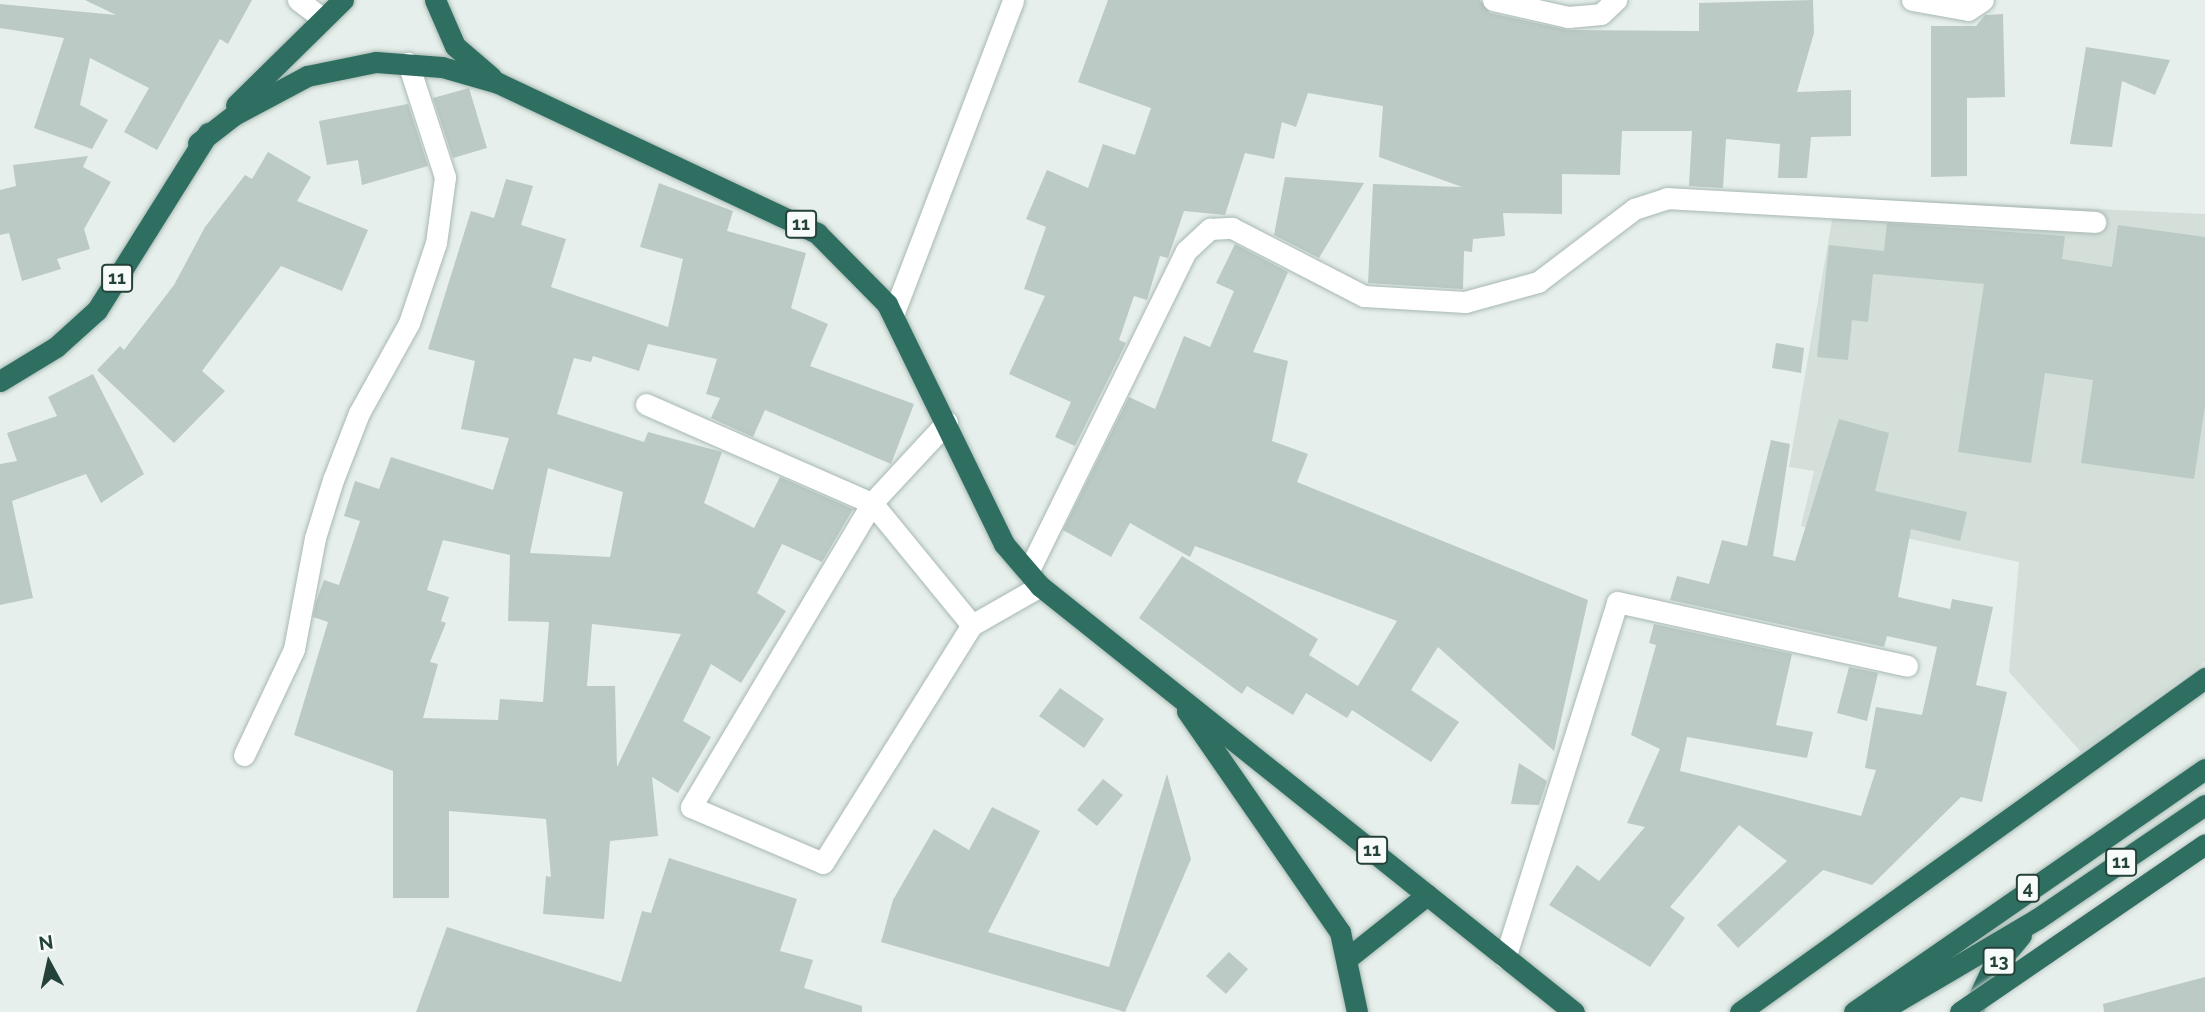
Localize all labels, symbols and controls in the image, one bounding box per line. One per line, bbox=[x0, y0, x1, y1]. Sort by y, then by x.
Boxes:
road number: 11 bbox=[784, 210, 818, 238]
road number: 11 bbox=[100, 264, 134, 292]
road number: 11 bbox=[1354, 836, 1390, 864]
road number: 11 bbox=[2104, 848, 2138, 876]
road number: 4 bbox=[2016, 874, 2040, 903]
north arrow bbox=[14, 928, 84, 998]
text: N bbox=[37, 930, 55, 954]
road number: 13 bbox=[1982, 946, 2016, 976]

